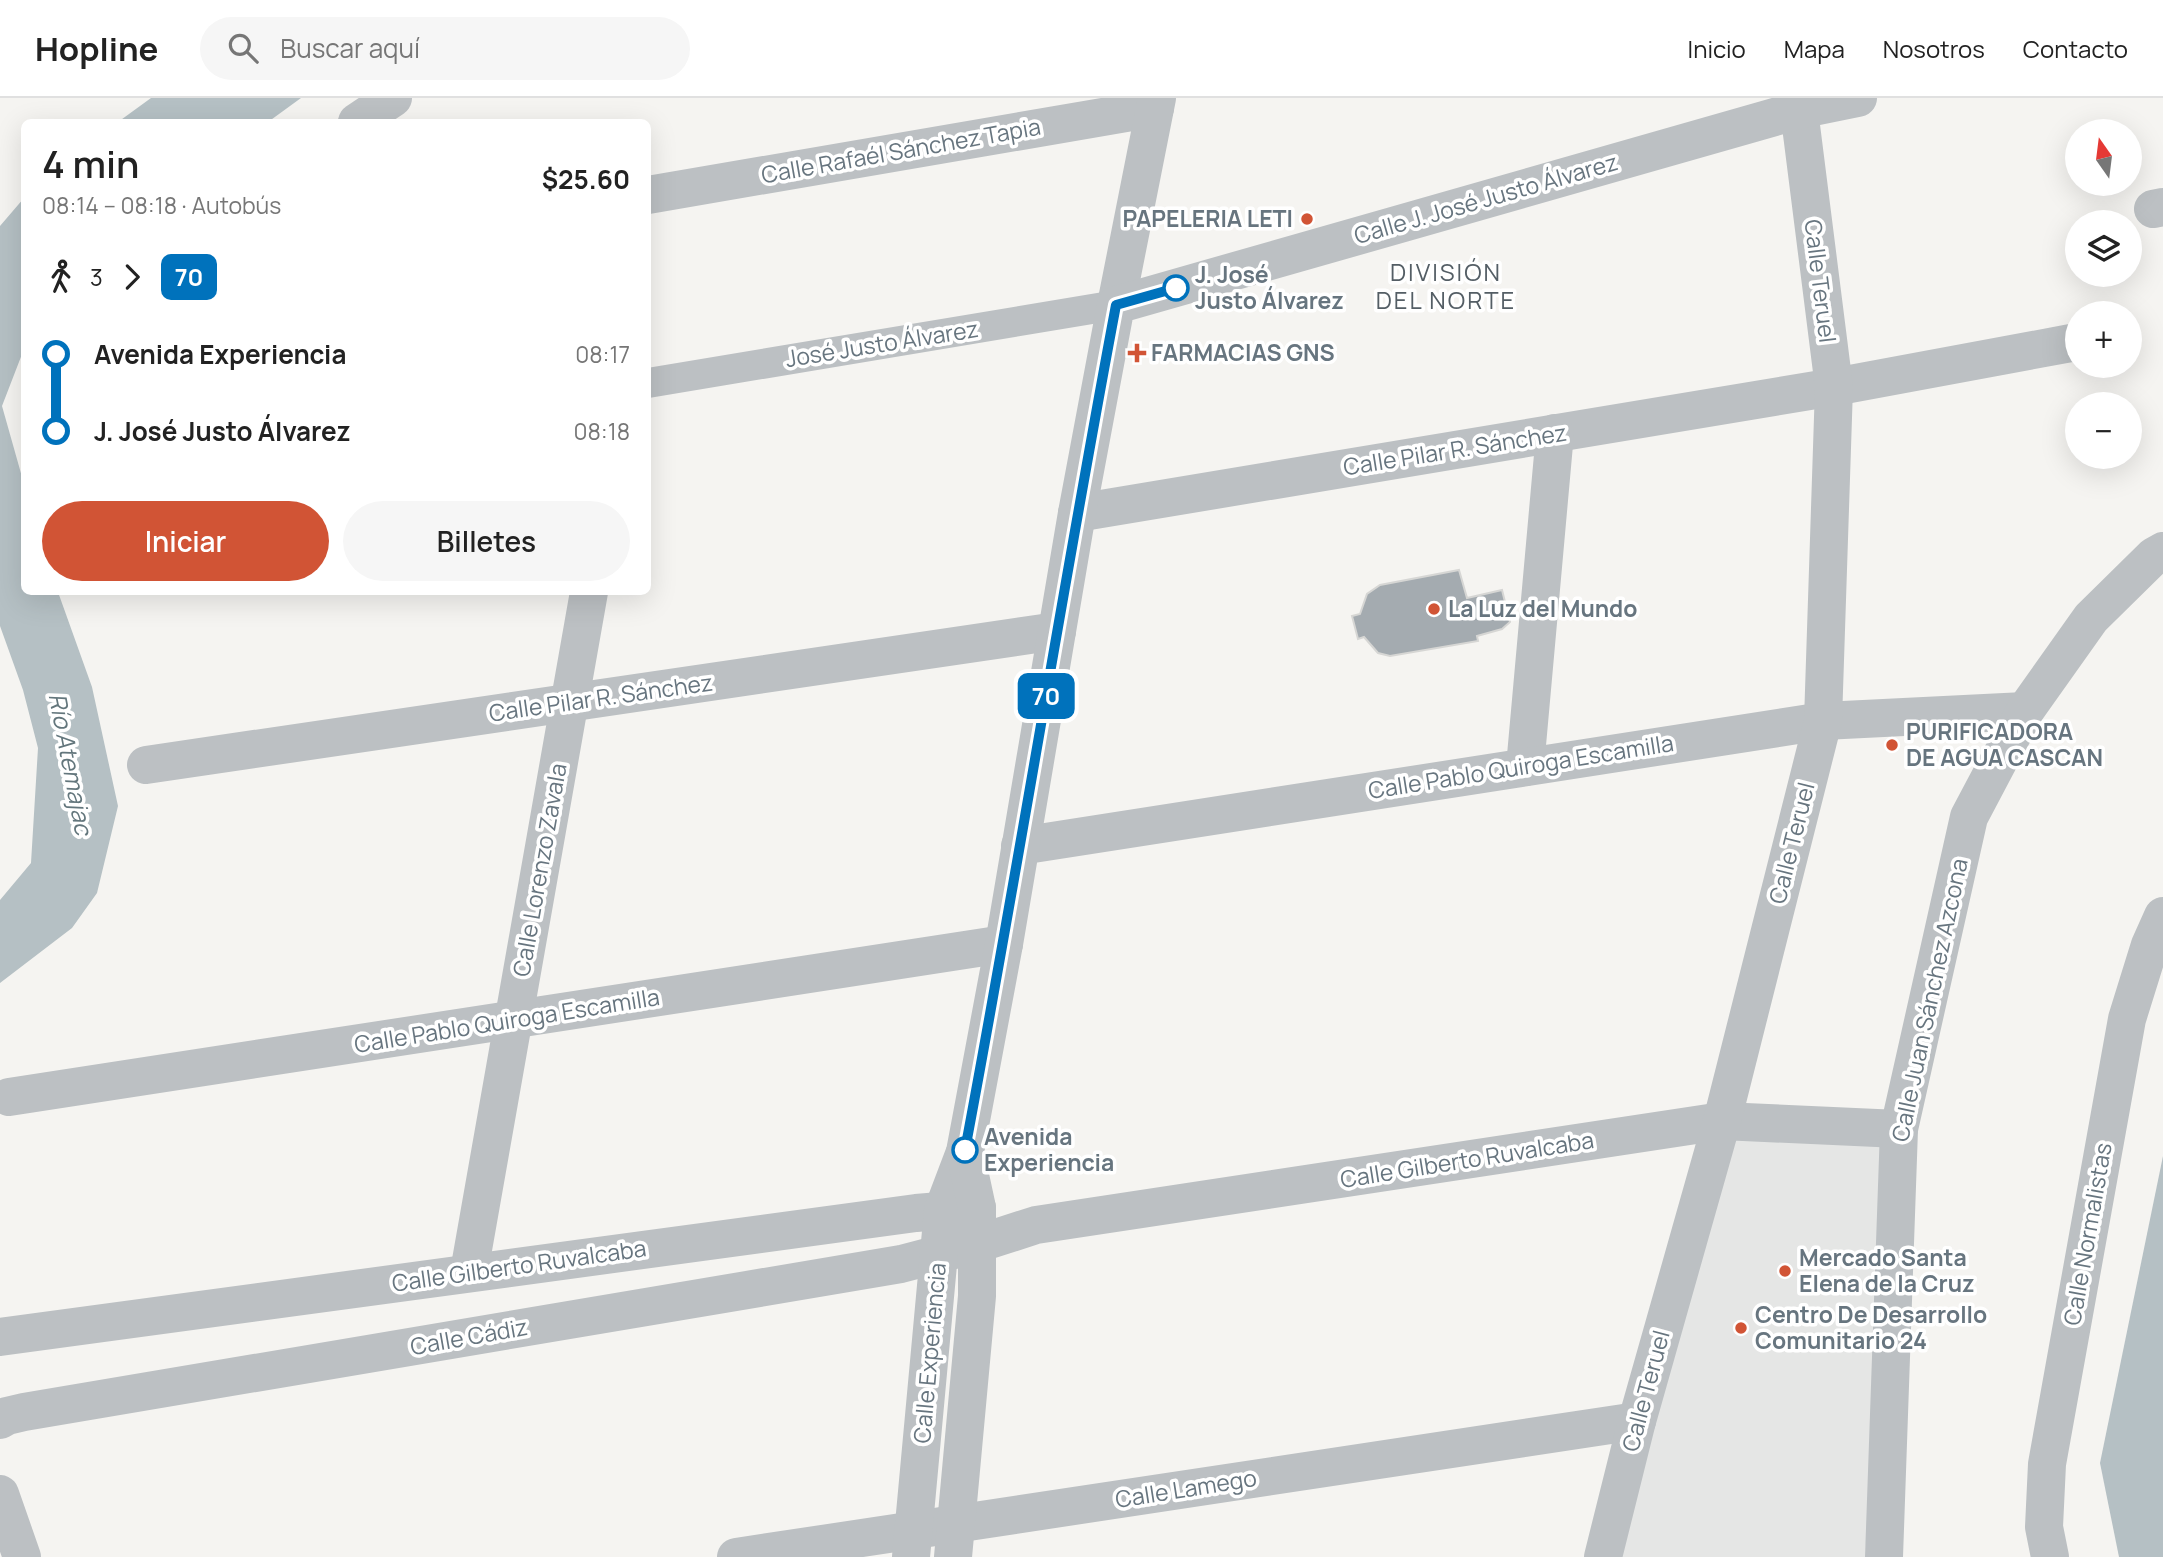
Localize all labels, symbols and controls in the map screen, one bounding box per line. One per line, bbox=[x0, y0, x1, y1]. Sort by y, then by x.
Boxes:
search box bbox=[200, 17, 690, 80]
text: Hopline bbox=[35, 26, 158, 71]
icon: search bbox=[224, 29, 262, 67]
text: Buscar aquí bbox=[280, 30, 420, 66]
text: Inicio bbox=[1688, 32, 1746, 65]
text: Mapa bbox=[1784, 32, 1845, 65]
text: Nosotros bbox=[1883, 32, 1985, 65]
text: Contacto bbox=[2023, 32, 2128, 65]
street label: Calle Rafaél Sánchez Tapia bbox=[759, 110, 1043, 190]
north arrow bbox=[2065, 119, 2142, 196]
map controls bbox=[2065, 119, 2142, 469]
text: 4 min bbox=[42, 137, 139, 189]
street label: Calle J. José Justo Álvarez bbox=[1350, 145, 1621, 251]
text: $25.60 bbox=[542, 161, 630, 197]
text: 08:14 – 08:18 · Autobús bbox=[42, 189, 281, 221]
place label: PAPELERIA LETI bbox=[1122, 202, 1293, 234]
button: layers bbox=[2065, 210, 2142, 287]
marker: PAPELERIA LETI bbox=[1299, 211, 1315, 227]
street label: Calle Teruel bbox=[1798, 217, 1844, 344]
district label: DIVISIÓN DEL NORTE bbox=[1376, 255, 1516, 316]
icon: walk bbox=[42, 258, 80, 296]
icon: forward bbox=[113, 258, 151, 296]
place label: J. José Justo Álvarez bbox=[1195, 258, 1344, 316]
text: 70 bbox=[175, 260, 203, 293]
text: 3 bbox=[90, 261, 103, 293]
marker: J. José Justo Álvarez bbox=[1163, 275, 1189, 301]
button: + bbox=[2065, 301, 2142, 378]
street label: José Justo Álvarez bbox=[783, 312, 981, 374]
text: Avenida Experiencia bbox=[94, 336, 346, 372]
place label: FARMACIAS GNS bbox=[1151, 336, 1335, 368]
text: 08:17 bbox=[575, 338, 630, 370]
marker: FARMACIAS GNS bbox=[1129, 345, 1145, 361]
button: − bbox=[2065, 392, 2142, 469]
text: J. José Justo Álvarez bbox=[94, 413, 351, 449]
text: 08:18 bbox=[573, 415, 630, 447]
street label: Calle Pilar R. Sánchez bbox=[1341, 416, 1569, 482]
button: Iniciar bbox=[42, 501, 329, 581]
button: Billetes bbox=[343, 501, 630, 581]
place label: La Luz del Mundo bbox=[1448, 592, 1637, 624]
marker: La Luz del Mundo bbox=[1426, 601, 1442, 617]
street label: Calle Pilar R. Sánchez bbox=[487, 665, 715, 729]
line badge: 70 bbox=[1014, 673, 1078, 719]
text: 70 bbox=[1032, 679, 1060, 712]
water label: Río Atemajac bbox=[42, 690, 102, 839]
place label: PURIFICADORA DE AGUA CASCAN bbox=[1906, 715, 2103, 773]
street label: Calle Pablo Quiroga Escamilla bbox=[1366, 726, 1676, 806]
marker: PURIFICADORA DE AGUA CASCAN bbox=[1884, 737, 1900, 753]
street label: Calle Lorenzo Zavala bbox=[505, 761, 574, 979]
street label: Calle Teruel bbox=[1760, 779, 1822, 907]
street label: Calle Juan Sánchez Azcona bbox=[1883, 855, 1975, 1144]
street label: Calle Pablo Quiroga Escamilla bbox=[352, 980, 662, 1060]
place label: Avenida Experiencia bbox=[984, 1120, 1114, 1178]
street label: Calle Gilberto Ruvalcaba bbox=[1338, 1123, 1596, 1195]
marker: Avenida Experiencia bbox=[952, 1137, 978, 1163]
street label: Calle Normalistas bbox=[2055, 1140, 2119, 1328]
street label: Calle Gilberto Ruvalcaba bbox=[390, 1231, 648, 1299]
place label: Mercado Santa Elena de la Cruz bbox=[1799, 1241, 1974, 1299]
street label: Calle Experiencia bbox=[905, 1261, 953, 1445]
marker: Mercado Santa Elena de la Cruz bbox=[1777, 1263, 1793, 1279]
place label: Centro De Desarrollo Comunitario 24 bbox=[1755, 1298, 1987, 1356]
street label: Calle Cádiz bbox=[408, 1310, 530, 1362]
marker: Centro De Desarrollo Comunitario 24 bbox=[1733, 1320, 1749, 1336]
street label: Calle Teruel bbox=[1614, 1327, 1677, 1455]
street label: Calle Lamego bbox=[1113, 1461, 1259, 1515]

